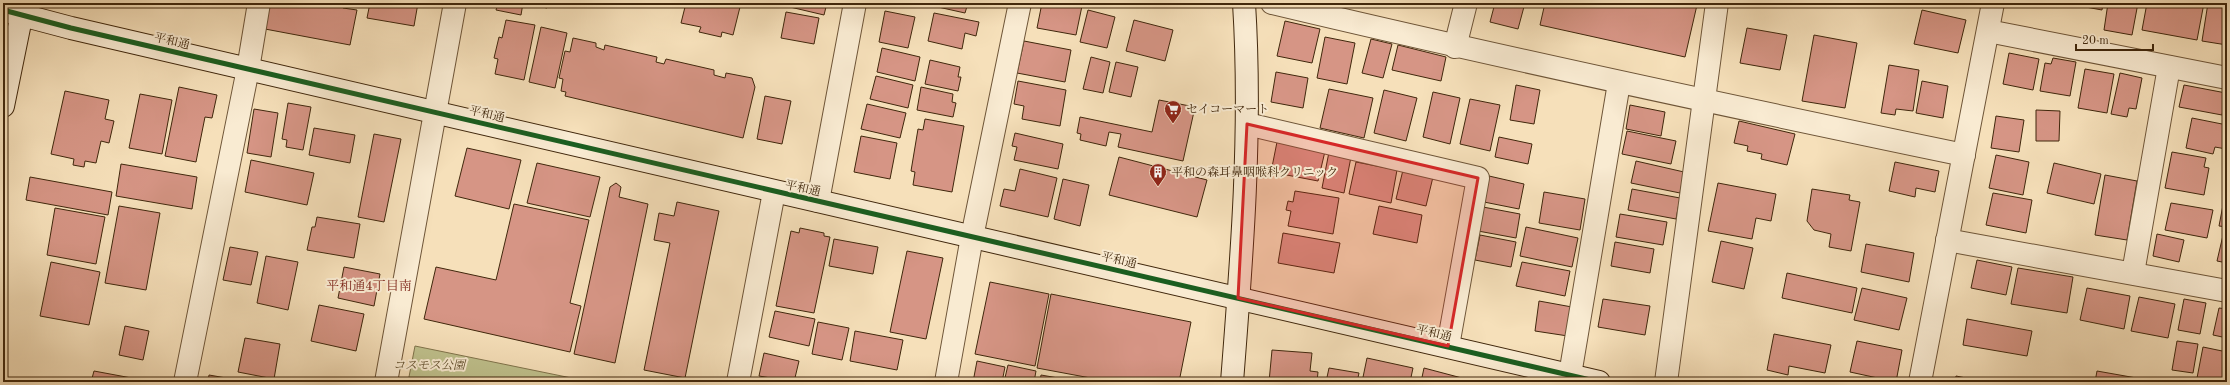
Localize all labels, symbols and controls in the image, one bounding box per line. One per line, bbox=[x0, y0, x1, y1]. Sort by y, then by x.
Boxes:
scale bar bbox=[2076, 26, 2153, 52]
street label: 平和通 bbox=[153, 30, 191, 52]
text: 20 m bbox=[2082, 35, 2109, 47]
supermarket icon: セイコーマート bbox=[1163, 99, 1183, 124]
street label: 平和通 bbox=[468, 103, 506, 125]
place label: セイコーマート bbox=[1186, 103, 1269, 116]
building icon: 平和の森耳鼻咽喉科クリニック bbox=[1148, 162, 1168, 187]
place label: 平和の森耳鼻咽喉科クリニック bbox=[1171, 165, 1338, 179]
street label: 平和通 bbox=[784, 177, 822, 199]
street label: 平和通 bbox=[1100, 249, 1138, 271]
district label: 平和通4丁目南 bbox=[326, 279, 412, 293]
street label: 平和通 bbox=[1415, 322, 1453, 344]
park label: コスモス公園 bbox=[393, 359, 467, 372]

